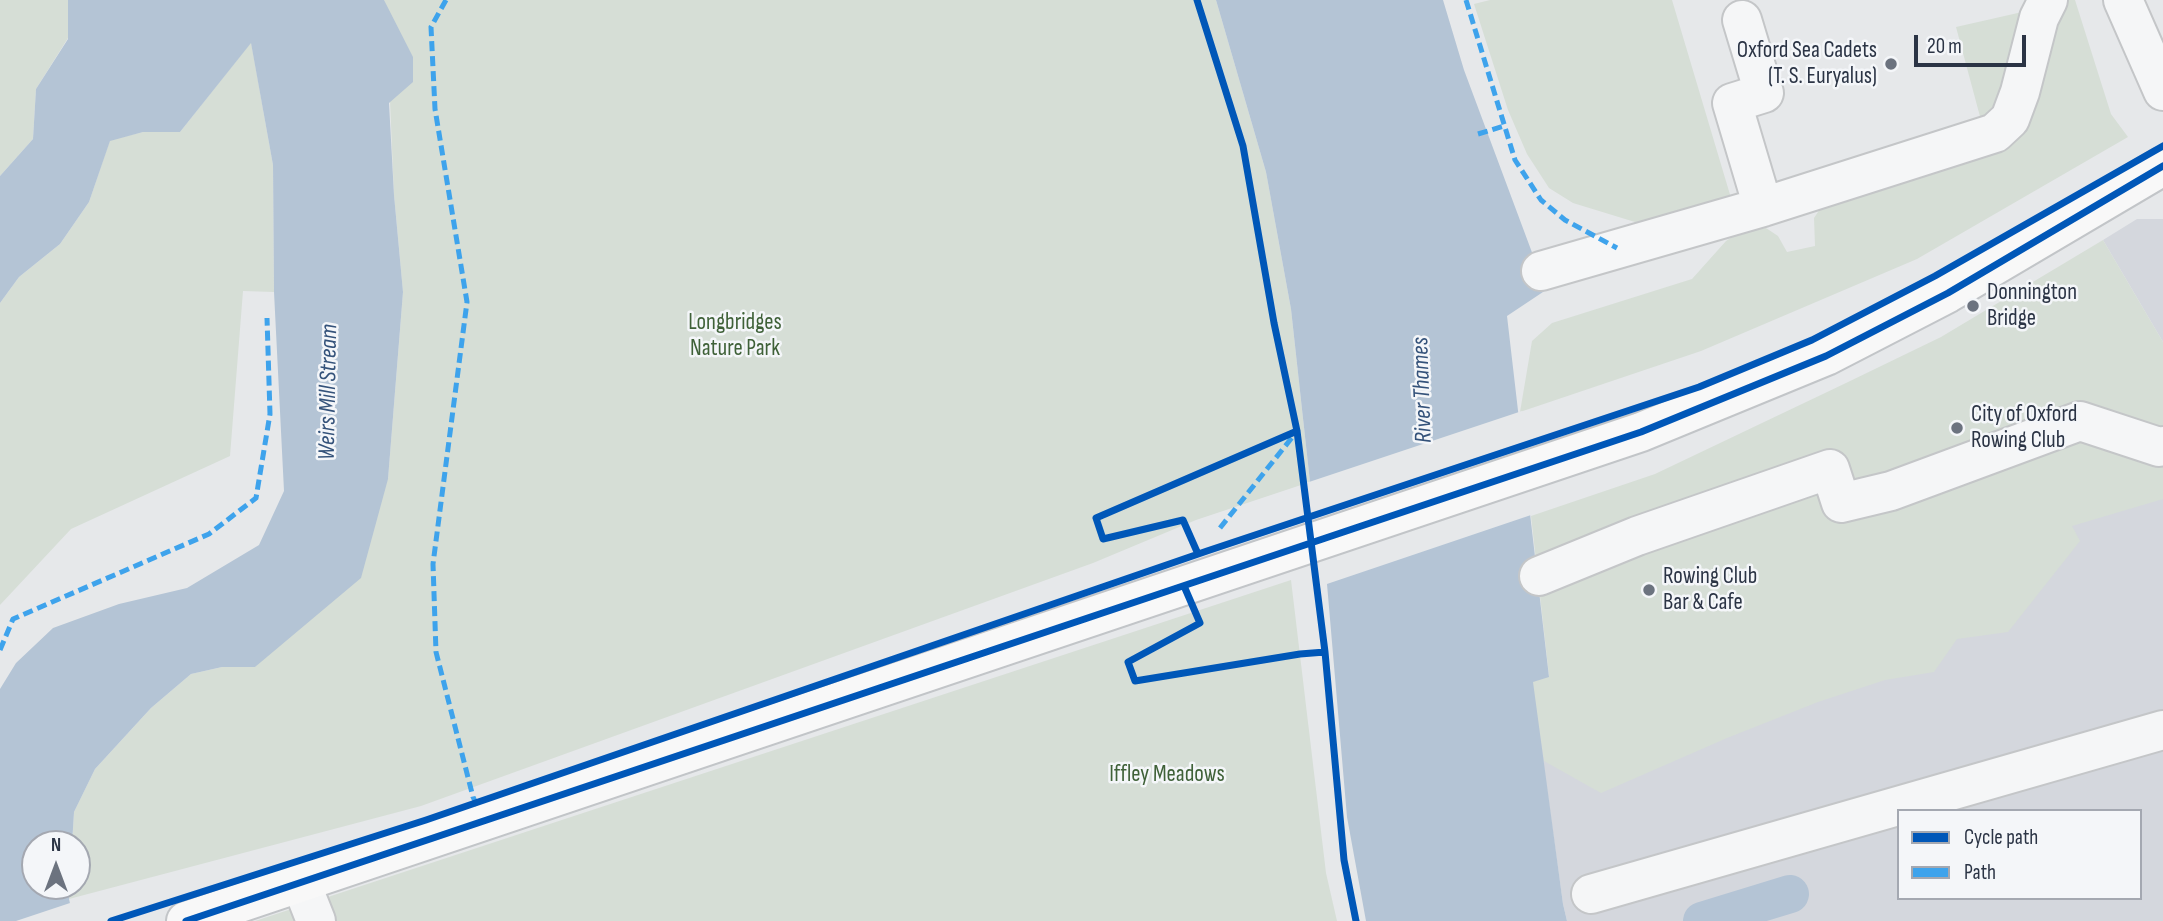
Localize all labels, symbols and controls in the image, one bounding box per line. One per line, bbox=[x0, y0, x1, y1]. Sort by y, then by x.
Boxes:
scale bar bbox=[1918, 21, 2030, 65]
text: 20 m bbox=[1927, 34, 1962, 59]
place label: Oxford Sea Cadets (T. S. Euryalus) bbox=[1737, 37, 1877, 91]
marker: Oxford Sea Cadets (T. S. Euryalus) bbox=[1883, 56, 1899, 72]
place label: Donnington Bridge bbox=[1987, 279, 2077, 333]
marker: Donnington Bridge bbox=[1965, 298, 1981, 314]
park label: Longbridges Nature Park bbox=[688, 309, 782, 363]
water label: Weirs Mill Stream bbox=[313, 324, 345, 460]
water label: River Thames bbox=[1407, 337, 1439, 443]
place label: City of Oxford Rowing Club bbox=[1971, 401, 2077, 455]
marker: City of Oxford Rowing Club bbox=[1949, 420, 1965, 436]
place label: Rowing Club Bar & Cafe bbox=[1663, 563, 1757, 617]
marker: Rowing Club Bar & Cafe bbox=[1641, 582, 1657, 598]
park label: Iffley Meadows bbox=[1109, 761, 1225, 789]
legend bbox=[1897, 809, 2142, 900]
text: Cycle path bbox=[1964, 825, 2038, 850]
north arrow bbox=[21, 830, 91, 900]
text: N bbox=[51, 834, 61, 857]
text: Path bbox=[1964, 860, 1996, 885]

